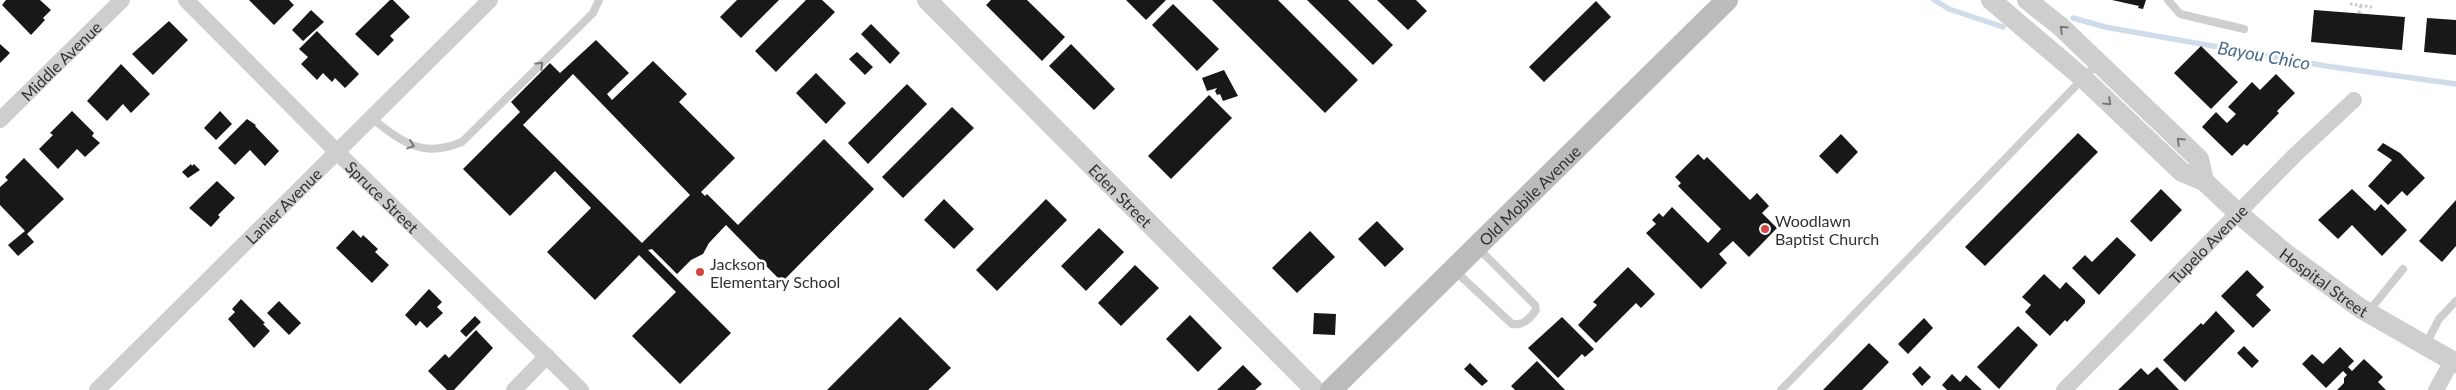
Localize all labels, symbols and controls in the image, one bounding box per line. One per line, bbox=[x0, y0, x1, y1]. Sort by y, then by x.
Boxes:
street label: Middle Avenue bbox=[16, 17, 105, 104]
one-way arrow bbox=[2059, 26, 2068, 35]
water label: Bayou Chico bbox=[2216, 36, 2312, 74]
one-way arrow bbox=[534, 62, 543, 71]
one-way arrow bbox=[2103, 96, 2112, 105]
one-way arrow bbox=[2177, 138, 2186, 147]
one-way arrow bbox=[407, 139, 415, 149]
street label: Old Mobile Avenue bbox=[1474, 141, 1584, 249]
street label: Spruce Street bbox=[342, 157, 423, 236]
street label: Eden Street bbox=[1085, 159, 1157, 231]
street label: Lanier Avenue bbox=[241, 164, 325, 247]
street label: Tupelo Avenue bbox=[2165, 200, 2251, 287]
place label: Woodlawn Baptist Church bbox=[1775, 211, 1879, 248]
marker: Woodlawn Baptist Church bbox=[1759, 223, 1771, 235]
street label: Hospital Street bbox=[2276, 243, 2372, 320]
place label: Jackson Elementary School bbox=[710, 254, 840, 291]
marker: Jackson Elementary School bbox=[694, 266, 706, 278]

